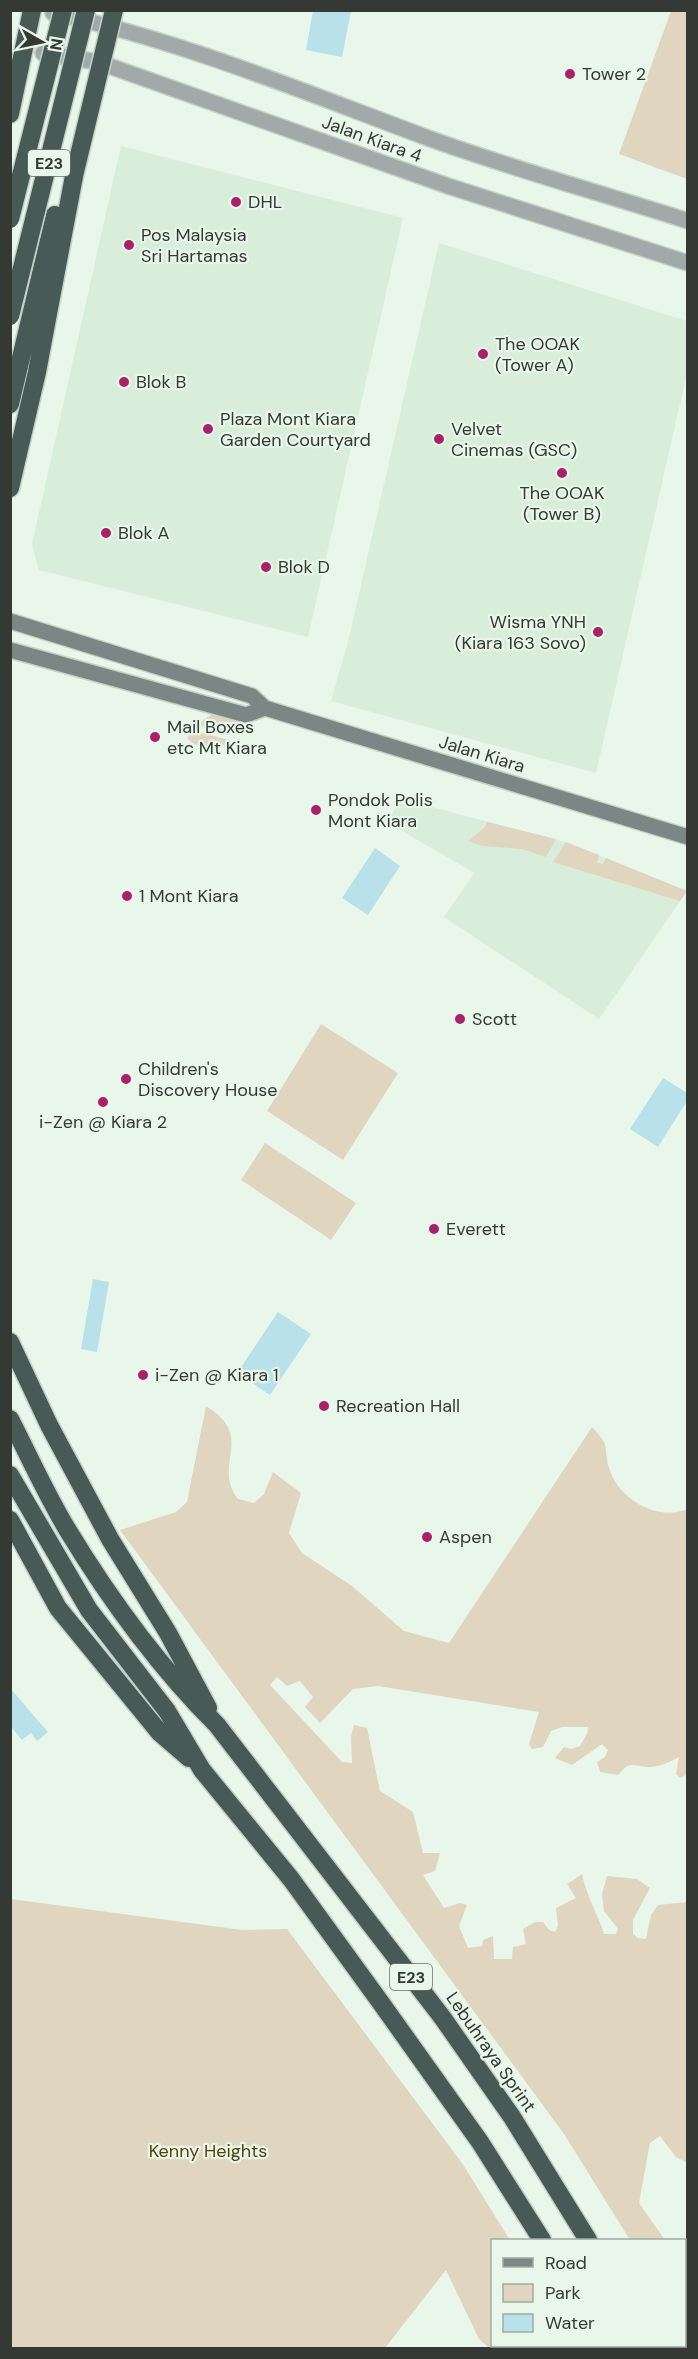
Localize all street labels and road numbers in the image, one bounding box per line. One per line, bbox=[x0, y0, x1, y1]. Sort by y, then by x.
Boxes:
street label: Jalan Kiara 4 bbox=[319, 110, 425, 168]
road number: E23 bbox=[28, 150, 70, 176]
street label: Jalan Kiara bbox=[436, 730, 528, 778]
road number: E23 bbox=[390, 1964, 432, 1990]
street label: Lebuhraya Sprint bbox=[441, 1987, 541, 2117]

